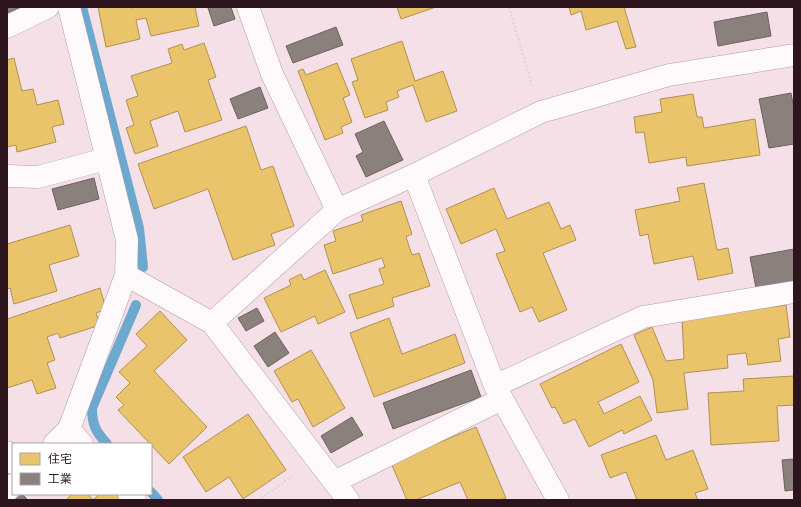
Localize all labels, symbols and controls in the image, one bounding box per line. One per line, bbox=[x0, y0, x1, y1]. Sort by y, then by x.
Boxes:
legend bbox=[12, 443, 152, 495]
text: 住宅 bbox=[48, 450, 72, 467]
text: 工業 bbox=[48, 470, 72, 487]

